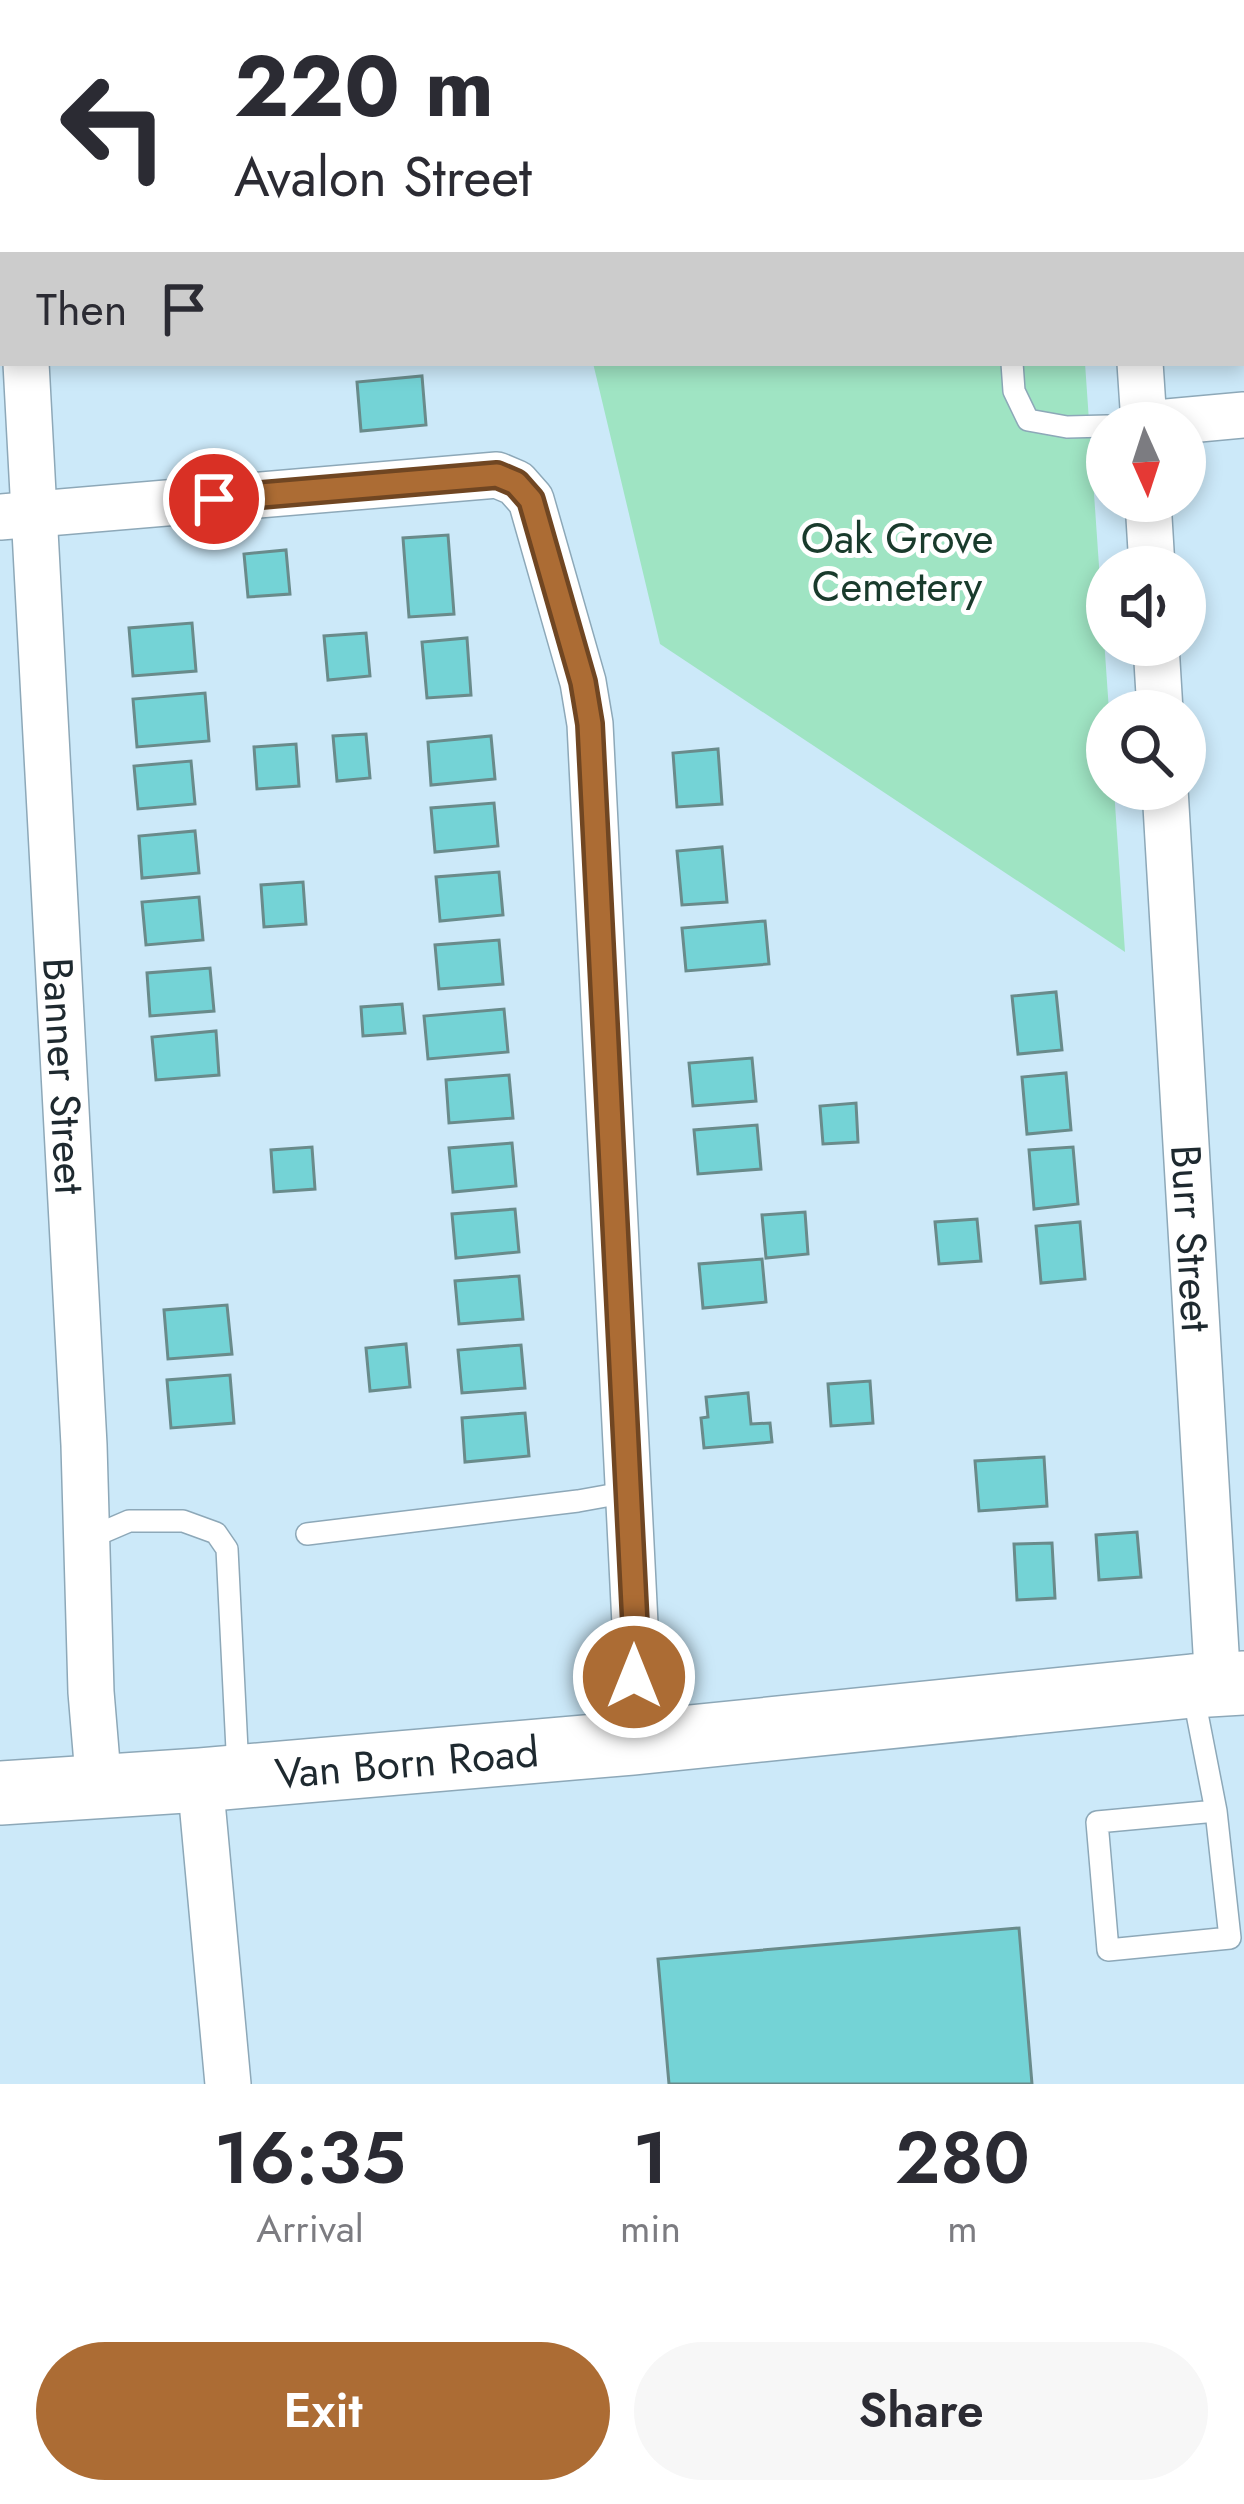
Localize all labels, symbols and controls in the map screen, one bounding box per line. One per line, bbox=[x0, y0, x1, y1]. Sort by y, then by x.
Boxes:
text: 220 m bbox=[234, 26, 494, 148]
icon: left bbox=[36, 48, 192, 204]
text: Avalon Street bbox=[234, 138, 532, 216]
icon: arrive bbox=[151, 276, 217, 342]
text: Then bbox=[36, 277, 127, 342]
north arrow bbox=[1086, 402, 1206, 522]
map controls bbox=[1086, 402, 1206, 810]
pin bbox=[163, 448, 265, 550]
icon: arrive bbox=[181, 466, 247, 532]
park label: Oak Grove Cemetery bbox=[801, 508, 993, 617]
button: sound bbox=[1086, 546, 1206, 666]
button: search bbox=[1086, 690, 1206, 810]
street label: Banner Street bbox=[27, 956, 101, 1196]
street label: Burr Street bbox=[1155, 1143, 1227, 1333]
position arrow bbox=[571, 1614, 697, 1740]
street label: Van Born Road bbox=[273, 1721, 541, 1804]
text: 16:35 bbox=[214, 2106, 406, 2210]
text: 1 bbox=[633, 2106, 668, 2210]
text: 280 bbox=[895, 2106, 1030, 2210]
text: Arrival bbox=[256, 2200, 364, 2257]
text: min bbox=[620, 2200, 681, 2257]
text: m bbox=[947, 2200, 978, 2257]
button: Exit bbox=[36, 2342, 610, 2480]
button: Share bbox=[634, 2342, 1208, 2480]

